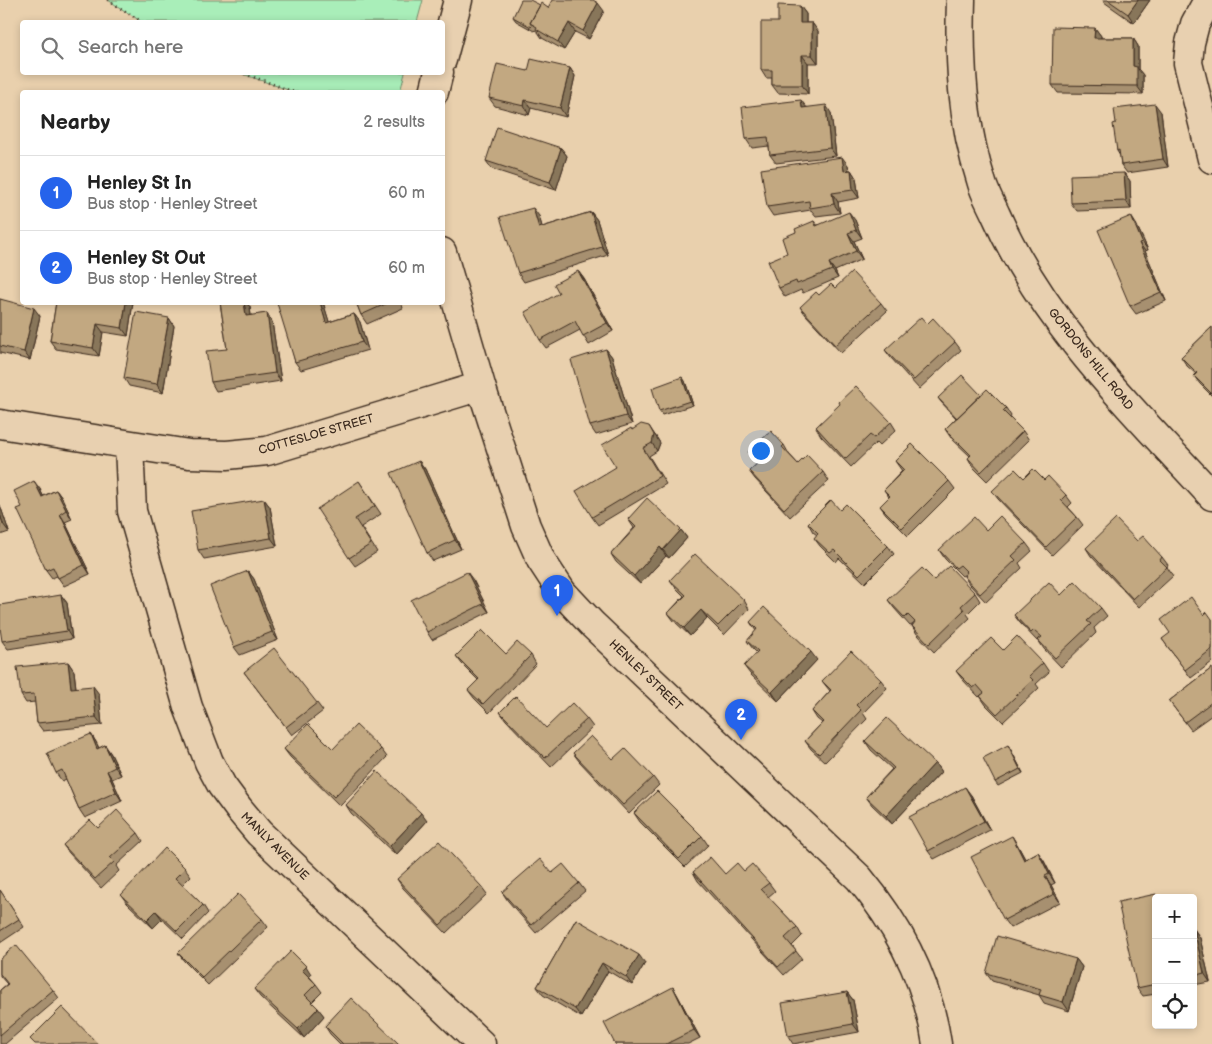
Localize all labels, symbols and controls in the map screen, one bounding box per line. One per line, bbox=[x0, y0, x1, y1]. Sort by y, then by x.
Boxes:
search box bbox=[20, 20, 445, 75]
icon: search bbox=[38, 34, 66, 62]
text: Search here bbox=[78, 36, 183, 59]
text: Nearby bbox=[40, 110, 110, 135]
text: 2 results bbox=[363, 113, 425, 132]
text: Henley St In bbox=[87, 172, 192, 195]
text: 1 bbox=[53, 184, 59, 203]
text: 60 m bbox=[388, 184, 425, 203]
text: Bus stop · Henley Street bbox=[87, 195, 257, 214]
text: Henley St Out bbox=[87, 247, 205, 270]
text: 2 bbox=[51, 259, 61, 278]
text: 60 m bbox=[388, 259, 425, 278]
text: Bus stop · Henley Street bbox=[87, 270, 257, 289]
street label: GORDONS HILL ROAD bbox=[1045, 305, 1137, 414]
street label: COTTESLOE STREET bbox=[257, 411, 376, 458]
your location bbox=[748, 438, 774, 464]
pin: 1 bbox=[541, 575, 573, 616]
street label: HENLEY STREET bbox=[606, 637, 686, 715]
pin: 2 bbox=[725, 699, 757, 740]
street label: MANLY AVENUE bbox=[237, 809, 312, 884]
map controls bbox=[1152, 894, 1197, 1029]
button: + bbox=[1152, 894, 1197, 939]
button: − bbox=[1152, 939, 1197, 984]
button: locate bbox=[1152, 984, 1197, 1029]

